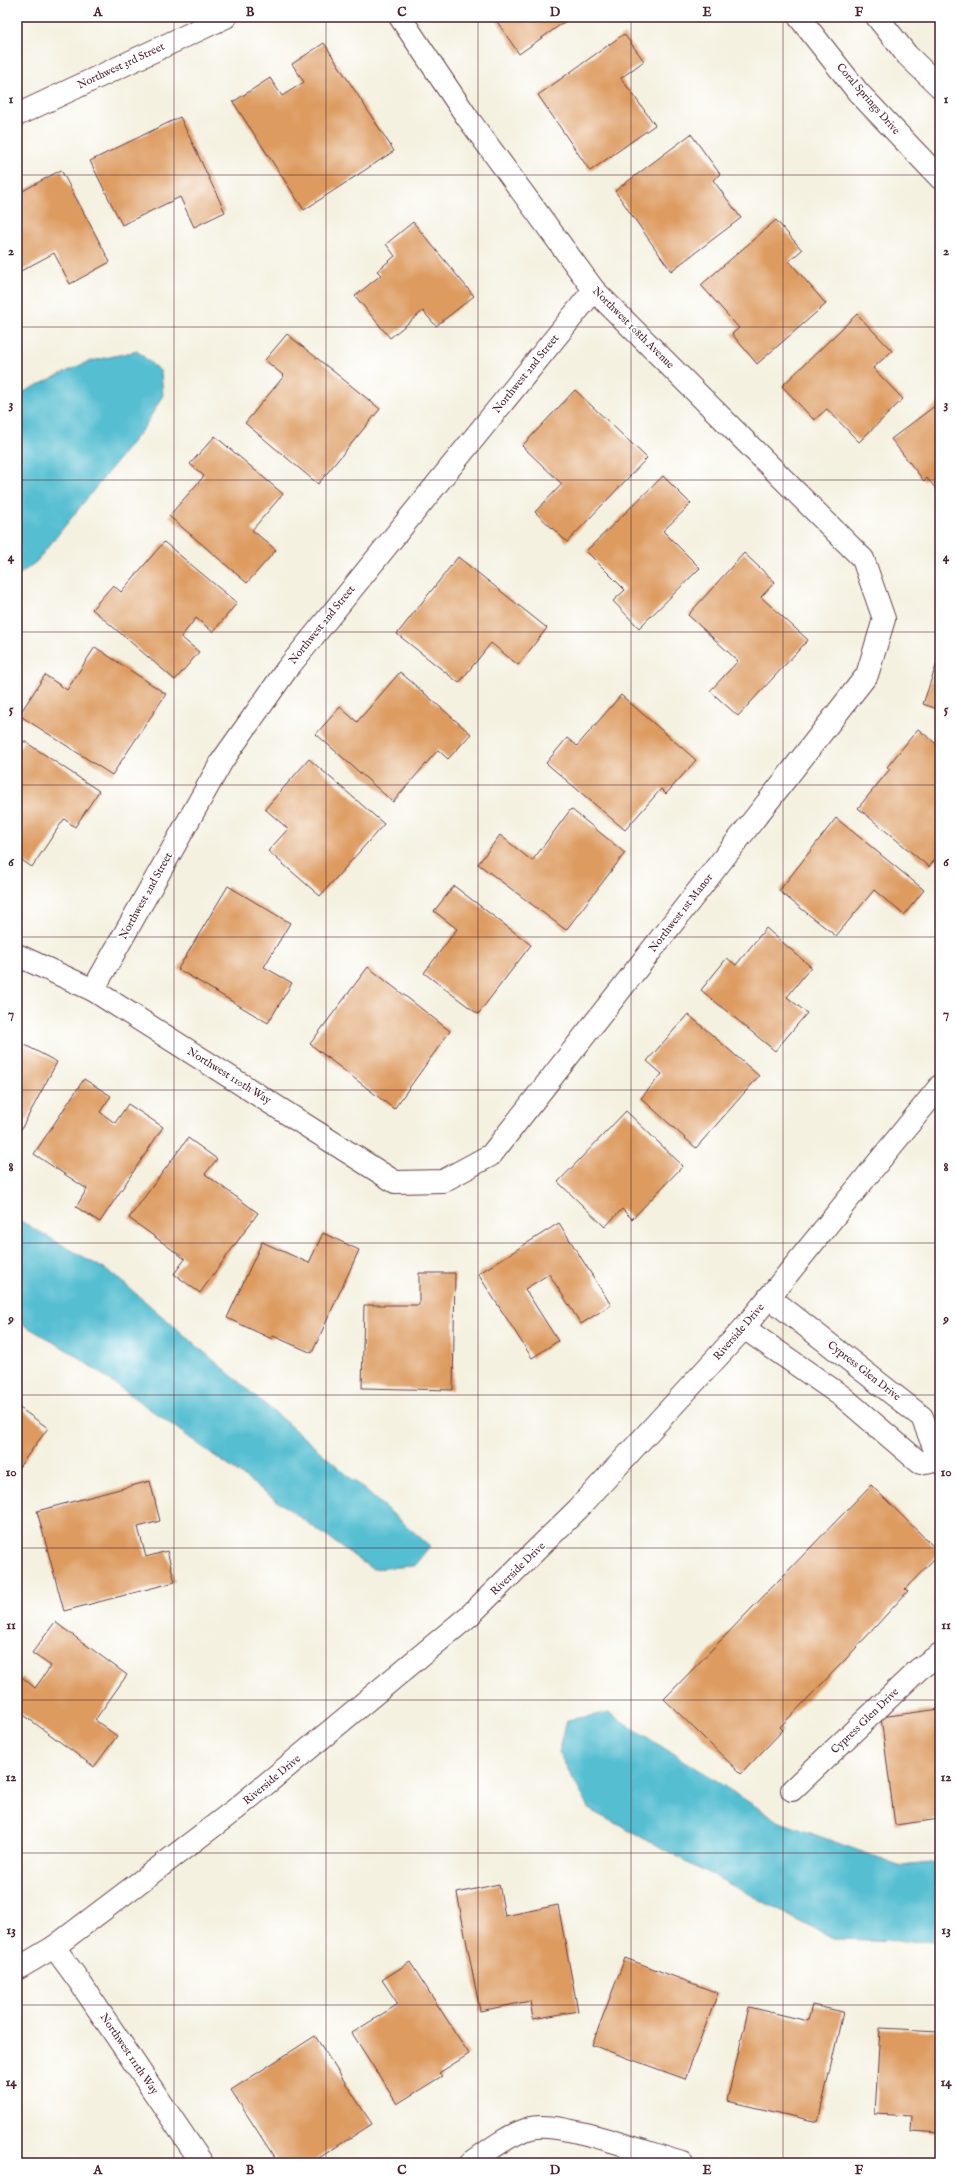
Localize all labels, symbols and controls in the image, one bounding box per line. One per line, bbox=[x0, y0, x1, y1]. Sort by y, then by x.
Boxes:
text: A bbox=[93, 4, 104, 21]
text: B bbox=[246, 4, 255, 21]
text: C bbox=[397, 4, 407, 21]
text: D bbox=[550, 4, 561, 21]
text: E bbox=[702, 4, 712, 21]
text: F bbox=[855, 4, 864, 21]
street label: Northwest 3rd Street bbox=[75, 40, 167, 92]
street label: Coral Springs Drive bbox=[833, 60, 903, 138]
text: 1 bbox=[9, 91, 14, 108]
text: 1 bbox=[944, 91, 949, 108]
text: 2 bbox=[8, 243, 14, 260]
text: 2 bbox=[943, 243, 949, 260]
street label: Northwest 108th Avenue bbox=[589, 284, 677, 372]
street label: Northwest 2nd Street bbox=[490, 332, 562, 416]
text: 3 bbox=[9, 396, 14, 413]
text: 3 bbox=[944, 396, 949, 413]
text: 4 bbox=[8, 549, 15, 566]
text: 4 bbox=[943, 549, 950, 566]
street label: Northwest 2nd Street bbox=[286, 583, 358, 667]
text: 5 bbox=[9, 701, 14, 718]
text: 5 bbox=[944, 701, 949, 718]
street label: Northwest 2nd Street bbox=[116, 850, 176, 942]
text: 6 bbox=[8, 854, 14, 871]
text: 6 bbox=[943, 854, 949, 871]
street label: Northwest 1st Manor bbox=[646, 871, 716, 955]
text: 7 bbox=[8, 1006, 14, 1023]
text: 7 bbox=[943, 1006, 949, 1023]
street label: Northwest 110th Way bbox=[184, 1045, 274, 1108]
text: 8 bbox=[8, 1159, 14, 1176]
text: 8 bbox=[943, 1159, 949, 1176]
street label: Riverside Drive bbox=[710, 1301, 768, 1363]
text: 9 bbox=[7, 1311, 14, 1328]
text: 9 bbox=[942, 1311, 949, 1328]
street label: Cypress Glen Drive bbox=[825, 1338, 903, 1404]
text: 10 bbox=[5, 1464, 17, 1481]
text: 10 bbox=[940, 1464, 952, 1481]
street label: Riverside Drive bbox=[488, 1539, 548, 1599]
text: 11 bbox=[6, 1617, 16, 1634]
text: 11 bbox=[941, 1617, 951, 1634]
street label: Cypress Glen Drive bbox=[828, 1685, 902, 1757]
street label: Riverside Drive bbox=[240, 1752, 304, 1808]
text: 12 bbox=[6, 1769, 16, 1786]
text: 12 bbox=[941, 1769, 951, 1786]
text: 13 bbox=[6, 1922, 16, 1939]
text: 13 bbox=[941, 1922, 951, 1939]
street label: Northwest 111th Way bbox=[97, 2011, 162, 2098]
text: 14 bbox=[5, 2074, 17, 2091]
text: 14 bbox=[940, 2074, 952, 2091]
text: A bbox=[93, 2162, 104, 2179]
text: B bbox=[246, 2162, 255, 2179]
text: C bbox=[397, 2162, 407, 2179]
text: D bbox=[550, 2162, 561, 2179]
text: E bbox=[702, 2162, 712, 2179]
text: F bbox=[855, 2162, 864, 2179]

